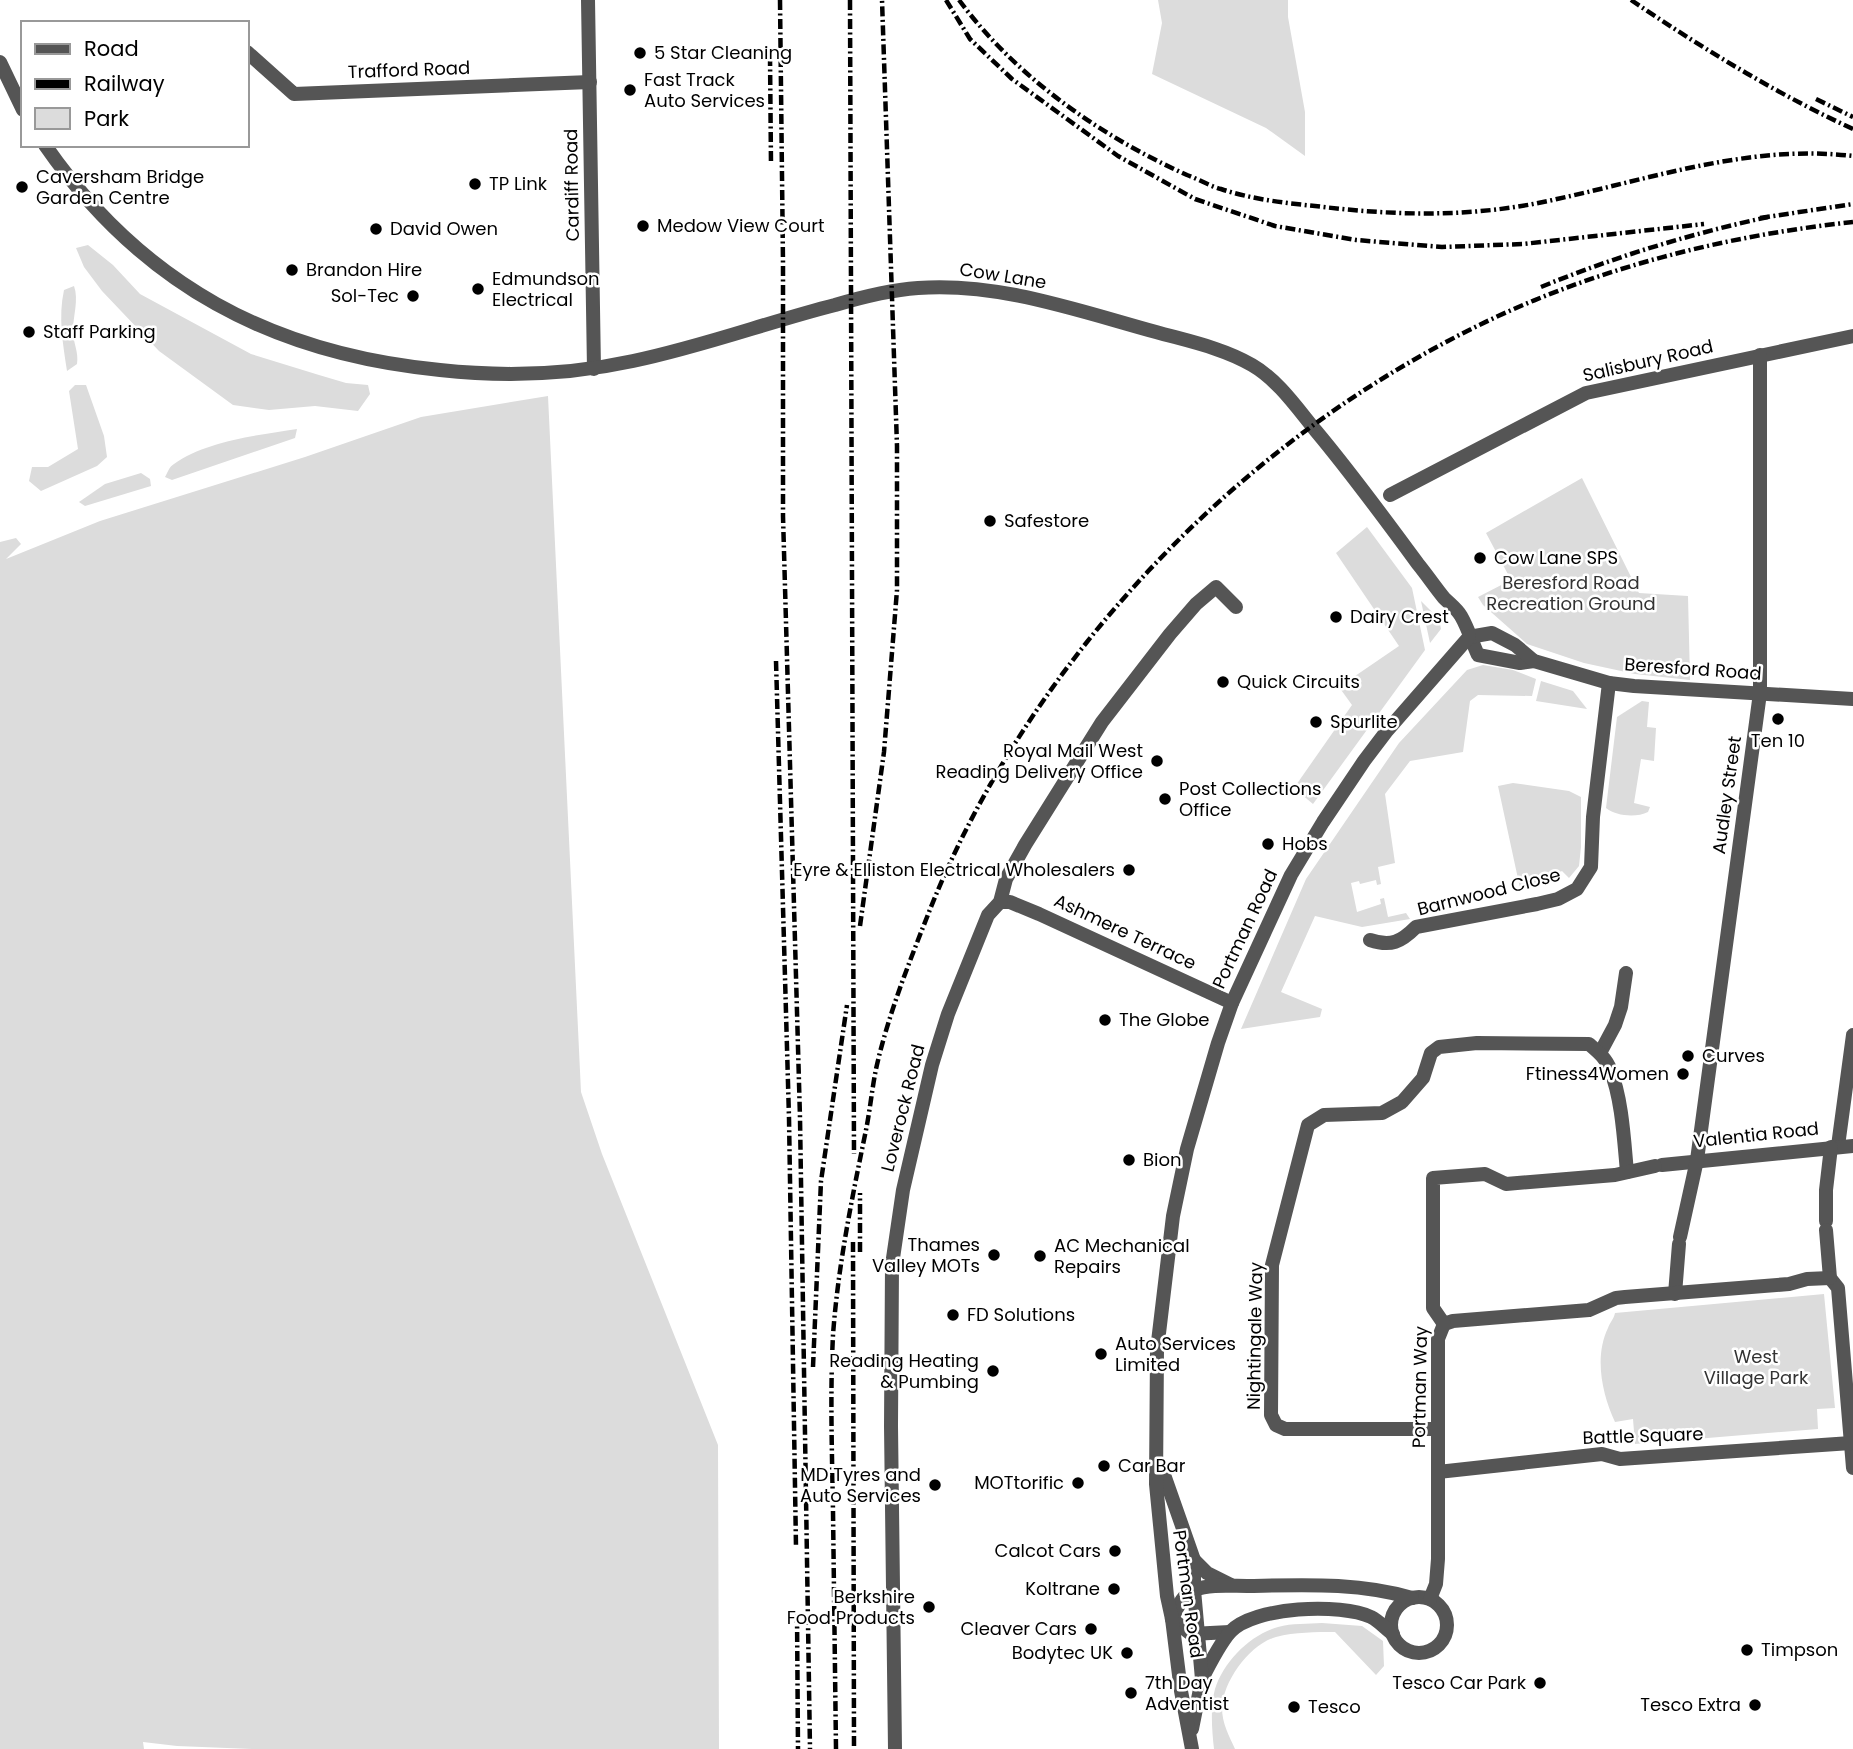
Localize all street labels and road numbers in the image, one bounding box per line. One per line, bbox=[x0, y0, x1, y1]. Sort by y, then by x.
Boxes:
street label: Trafford Road bbox=[347, 55, 471, 84]
street label: Cardiff Road bbox=[558, 128, 585, 242]
street label: Cow Lane bbox=[958, 256, 1048, 295]
street label: Salisbury Road bbox=[1580, 333, 1716, 388]
street label: Beresford Road bbox=[1624, 651, 1762, 686]
street label: Audley Street bbox=[1706, 734, 1747, 856]
street label: Barnwood Close bbox=[1415, 862, 1563, 921]
street label: Portman Road bbox=[1206, 865, 1283, 993]
street label: Ashmere Terrace bbox=[1050, 888, 1200, 975]
street label: Loverock Road bbox=[875, 1041, 930, 1174]
street label: Valentia Road bbox=[1692, 1115, 1820, 1154]
street label: Nightingale Way bbox=[1241, 1262, 1268, 1410]
street label: Portman Way bbox=[1406, 1326, 1433, 1448]
street label: Battle Square bbox=[1582, 1421, 1704, 1450]
street label: Portman Road bbox=[1167, 1528, 1210, 1660]

